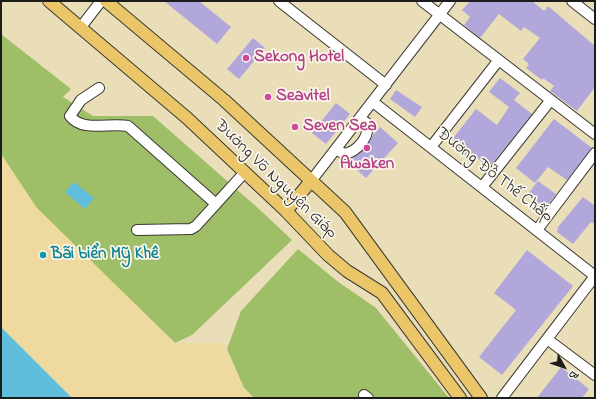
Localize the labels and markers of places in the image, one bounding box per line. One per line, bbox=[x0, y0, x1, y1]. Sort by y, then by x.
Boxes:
place label: Sekong Hotel bbox=[254, 48, 344, 68]
marker: Sekong Hotel bbox=[241, 53, 251, 63]
place label: Seavitel bbox=[276, 87, 330, 107]
marker: Seavitel bbox=[263, 92, 273, 102]
place label: Seven Sea bbox=[303, 117, 377, 137]
marker: Seven Sea bbox=[290, 122, 300, 132]
marker: Awaken bbox=[362, 143, 372, 153]
place label: Awaken bbox=[340, 155, 394, 175]
place label: Bãi biển Mỹ Khê bbox=[51, 245, 159, 265]
marker: Bãi biển Mỹ Khê bbox=[38, 250, 48, 260]

